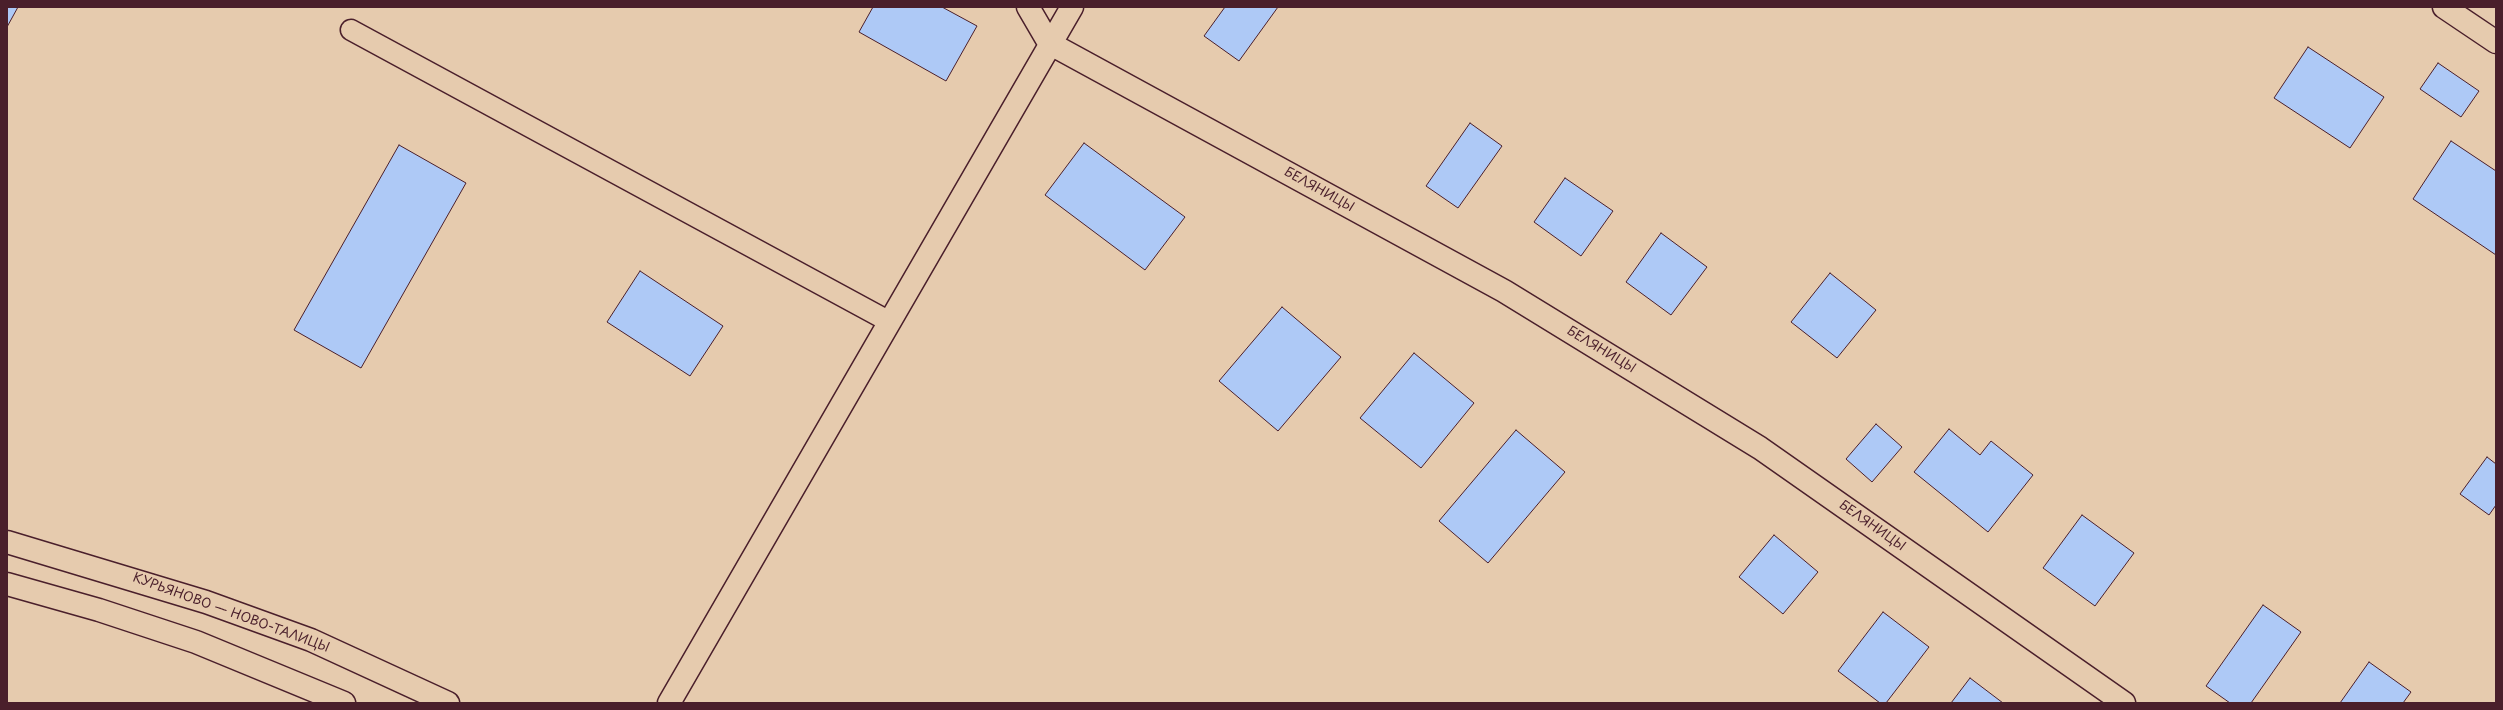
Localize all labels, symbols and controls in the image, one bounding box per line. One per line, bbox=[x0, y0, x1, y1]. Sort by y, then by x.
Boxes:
street label: БЕЛЯНИЦЫ bbox=[1281, 164, 1357, 216]
street label: БЕЛЯНИЦЫ bbox=[1564, 323, 1638, 377]
street label: БЕЛЯНИЦЫ bbox=[1836, 497, 1908, 555]
street label: КУРЬЯНОВО — НОВО-ТАЛИЦЫ bbox=[130, 570, 332, 656]

